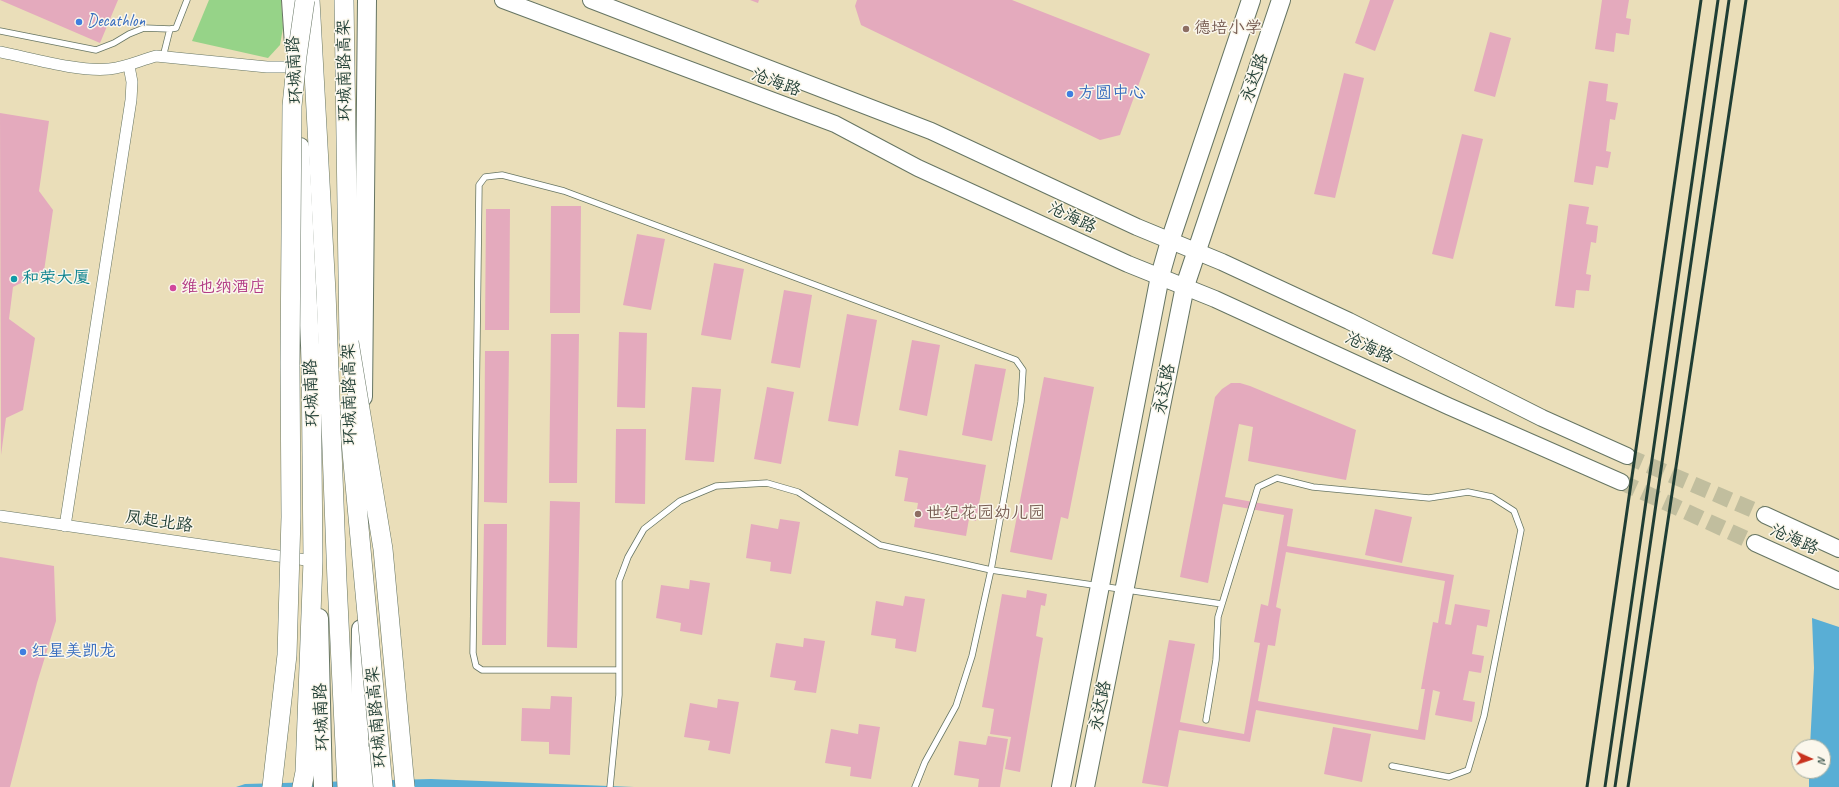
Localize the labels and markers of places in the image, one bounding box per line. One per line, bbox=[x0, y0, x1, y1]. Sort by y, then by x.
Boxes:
place label: Decathlon bbox=[87, 12, 145, 32]
marker: Decathlon bbox=[74, 17, 84, 27]
place label: 德培小学 bbox=[1194, 19, 1262, 39]
marker: 德培小学 bbox=[1181, 24, 1191, 34]
place label: 方圆中心 bbox=[1078, 84, 1146, 104]
marker: 方圆中心 bbox=[1065, 89, 1075, 99]
place label: 和荣大厦 bbox=[22, 269, 90, 289]
marker: 和荣大厦 bbox=[9, 274, 19, 284]
place label: 维也纳酒店 bbox=[181, 278, 266, 298]
marker: 维也纳酒店 bbox=[168, 283, 178, 293]
place label: 世纪花园幼儿园 bbox=[926, 504, 1045, 524]
marker: 世纪花园幼儿园 bbox=[913, 509, 923, 519]
place label: 红星美凯龙 bbox=[31, 642, 116, 662]
marker: 红星美凯龙 bbox=[18, 647, 28, 657]

